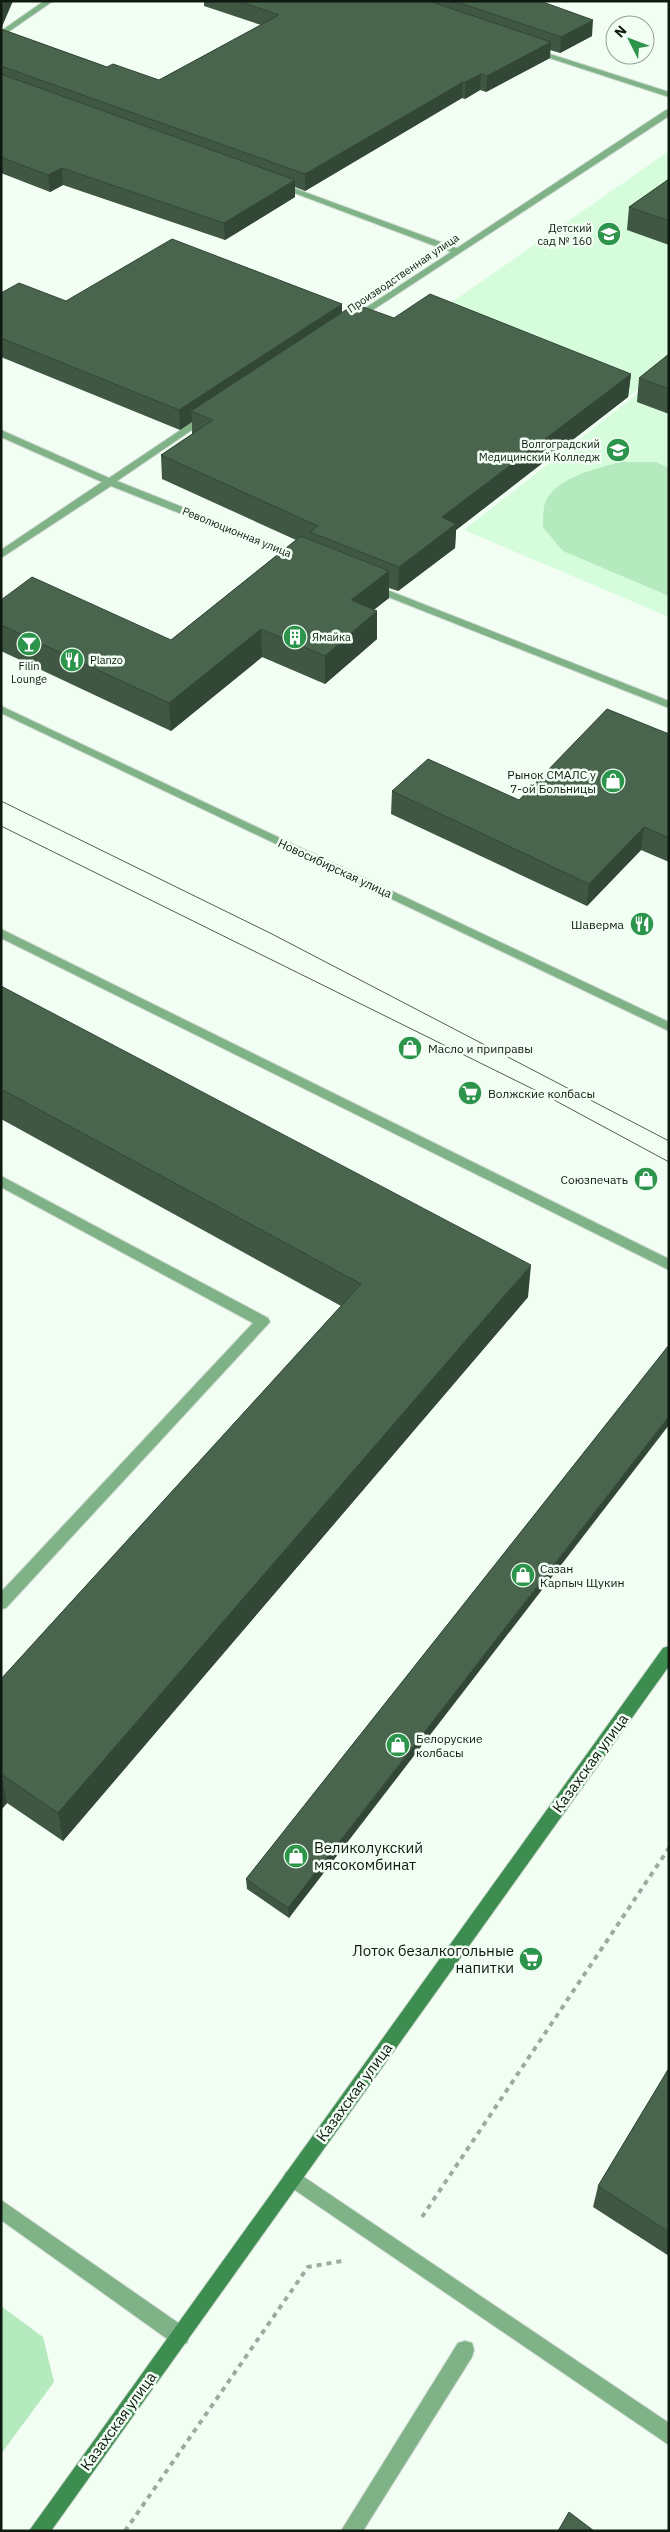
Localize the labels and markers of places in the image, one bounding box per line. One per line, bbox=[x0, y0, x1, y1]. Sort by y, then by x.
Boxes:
place label: Детский сад № 160 bbox=[537, 221, 592, 248]
school or university icon: Детский сад № 160 bbox=[596, 221, 622, 247]
place label: Волгоградский Медицинский Колледж bbox=[479, 437, 601, 464]
school or university icon: Волгоградский Медицинский Колледж bbox=[605, 437, 631, 463]
building icon: Ямайка bbox=[282, 624, 308, 650]
place label: Ямайка bbox=[312, 630, 351, 644]
bar icon: Filin Lounge bbox=[16, 631, 42, 657]
restaurant icon: Planzo bbox=[59, 647, 85, 673]
place label: Planzo bbox=[90, 653, 123, 667]
place label: Filin Lounge bbox=[11, 659, 47, 686]
place label: Рынок СМАЛС у 7-ой Больницы bbox=[507, 767, 596, 796]
shop icon: Рынок СМАЛС у 7-ой Больницы bbox=[600, 768, 626, 794]
restaurant icon: Шаверма bbox=[629, 911, 655, 937]
place label: Шаверма bbox=[571, 917, 625, 932]
shop icon: Масло и приправы bbox=[397, 1035, 423, 1061]
place label: Масло и приправы bbox=[428, 1041, 533, 1056]
supermarket icon: Волжские колбасы bbox=[457, 1080, 483, 1106]
place label: Волжские колбасы bbox=[488, 1086, 595, 1101]
shop icon: Союзпечать bbox=[633, 1166, 659, 1192]
place label: Союзпечать bbox=[561, 1172, 628, 1187]
place label: Сазан Карпыч Щукин bbox=[540, 1561, 625, 1590]
shop icon: Сазан Карпыч Щукин bbox=[510, 1562, 536, 1588]
place label: Белоруские колбасы bbox=[416, 1731, 483, 1760]
shop icon: Белоруские колбасы bbox=[385, 1732, 411, 1758]
place label: Великолукский мясокомбинат bbox=[314, 1838, 423, 1874]
shop icon: Великолукский мясокомбинат bbox=[283, 1843, 309, 1869]
place label: Лоток безалкогольные напитки bbox=[353, 1941, 514, 1977]
supermarket icon: Лоток безалкогольные напитки bbox=[518, 1946, 544, 1972]

